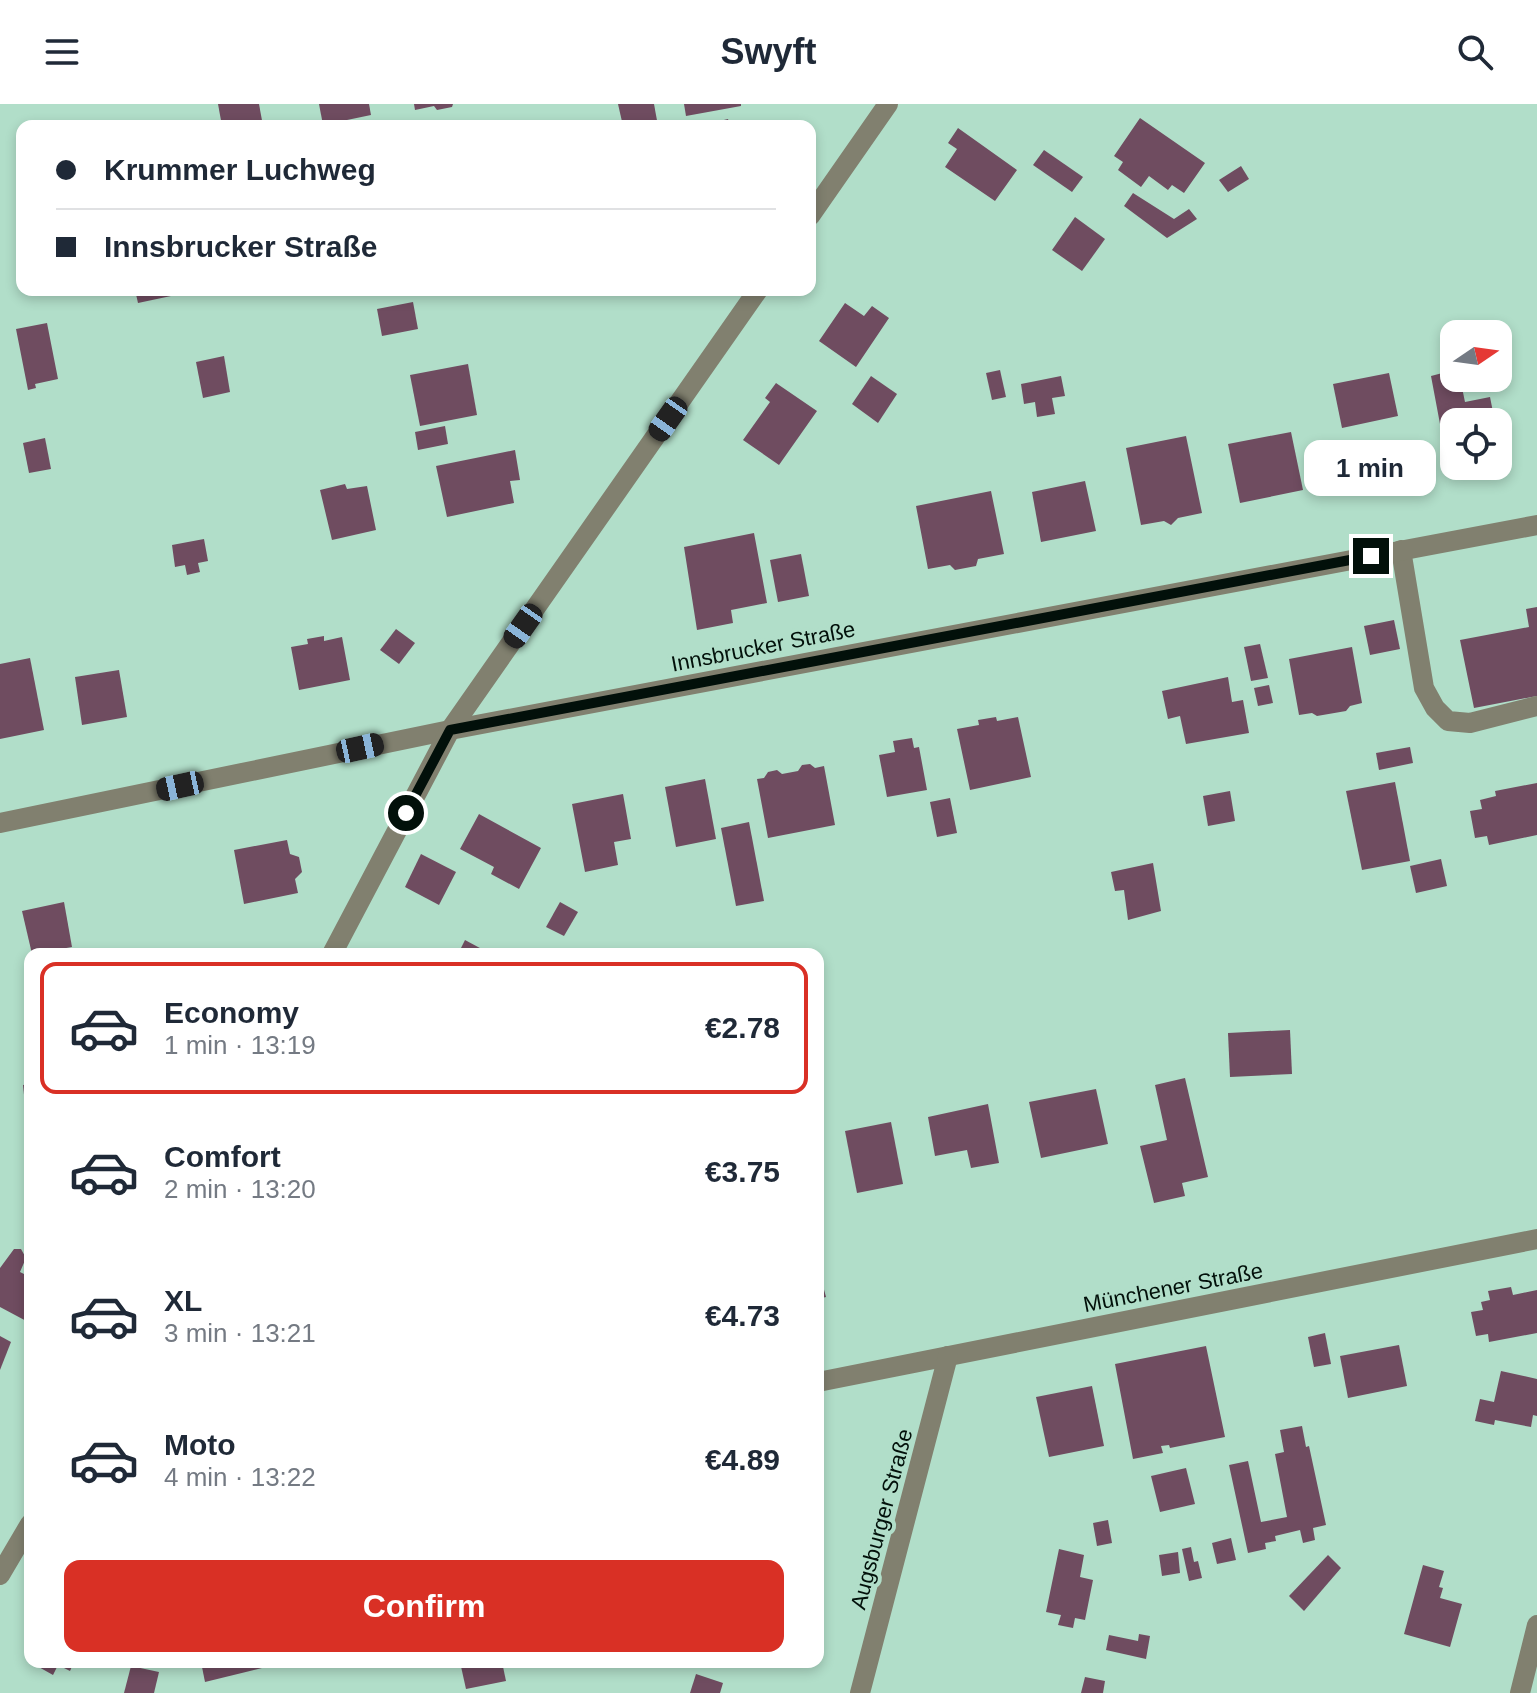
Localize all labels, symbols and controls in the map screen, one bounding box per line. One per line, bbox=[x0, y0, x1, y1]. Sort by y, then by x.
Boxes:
icon: menu bbox=[40, 30, 84, 74]
icon: search bbox=[1453, 30, 1497, 74]
text: Swyft bbox=[720, 31, 817, 72]
text: Krummer Luchweg bbox=[104, 153, 376, 186]
text: Innsbrucker Straße bbox=[104, 230, 377, 263]
north arrow bbox=[1440, 320, 1512, 392]
map controls bbox=[1440, 320, 1512, 480]
car bbox=[644, 392, 692, 446]
button: locate bbox=[1440, 408, 1512, 480]
callout: 1 min bbox=[1305, 440, 1437, 496]
text: 1 min bbox=[1336, 453, 1404, 483]
route end bbox=[1353, 538, 1389, 574]
car bbox=[499, 599, 547, 653]
street label: Innsbrucker Straße bbox=[669, 616, 857, 677]
car bbox=[334, 731, 386, 765]
car bbox=[154, 769, 206, 803]
route start bbox=[388, 795, 424, 831]
icon: car bbox=[68, 992, 140, 1064]
text: Economy bbox=[164, 996, 299, 1029]
text: €2.78 bbox=[705, 1011, 780, 1044]
text: 1 min · 13:19 bbox=[164, 1030, 316, 1060]
icon: car bbox=[68, 1136, 140, 1208]
text: Comfort bbox=[164, 1140, 281, 1173]
text: €3.75 bbox=[705, 1155, 780, 1188]
text: 2 min · 13:20 bbox=[164, 1174, 316, 1204]
street label: Münchener Straße bbox=[1081, 1258, 1265, 1317]
icon: car bbox=[68, 1280, 140, 1352]
text: XL bbox=[164, 1284, 202, 1317]
text: €4.73 bbox=[705, 1299, 780, 1332]
text: 3 min · 13:21 bbox=[164, 1318, 316, 1348]
icon: car bbox=[68, 1424, 140, 1496]
street label: Augsburger Straße bbox=[845, 1426, 918, 1612]
text: Moto bbox=[164, 1428, 236, 1461]
text: €4.89 bbox=[705, 1443, 780, 1476]
text: 4 min · 13:22 bbox=[164, 1462, 316, 1492]
button: Confirm bbox=[64, 1560, 784, 1652]

